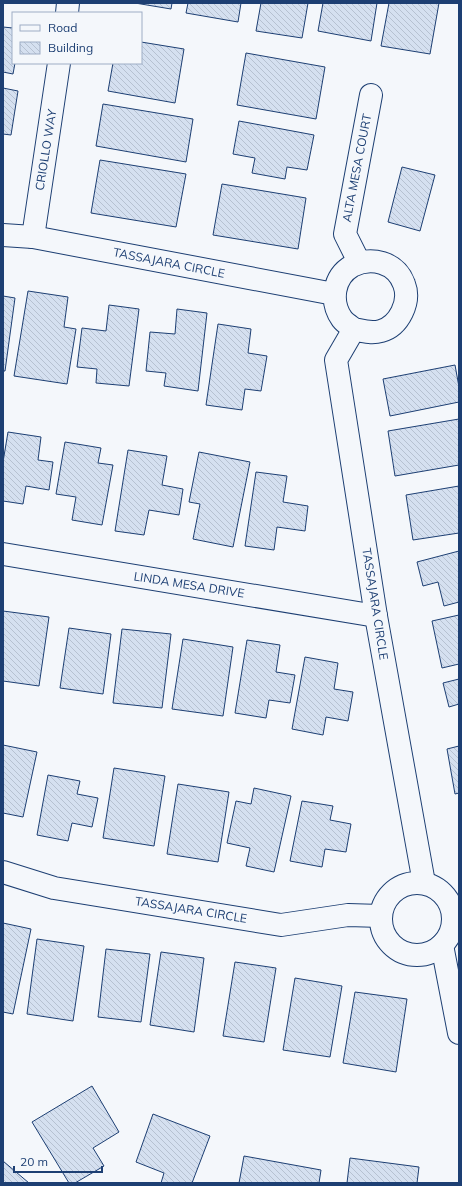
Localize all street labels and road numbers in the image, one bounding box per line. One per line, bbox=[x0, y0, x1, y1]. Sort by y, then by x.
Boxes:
street label: CRIOLLO WAY bbox=[32, 108, 59, 192]
street label: ALTA MESA COURT bbox=[339, 112, 375, 223]
street label: TASSAJARA CIRCLE bbox=[112, 244, 226, 281]
street label: TASSAJARA CIRCLE bbox=[359, 547, 392, 661]
street label: LINDA MESA DRIVE bbox=[133, 568, 245, 601]
street label: TASSAJARA CIRCLE bbox=[134, 893, 248, 926]

